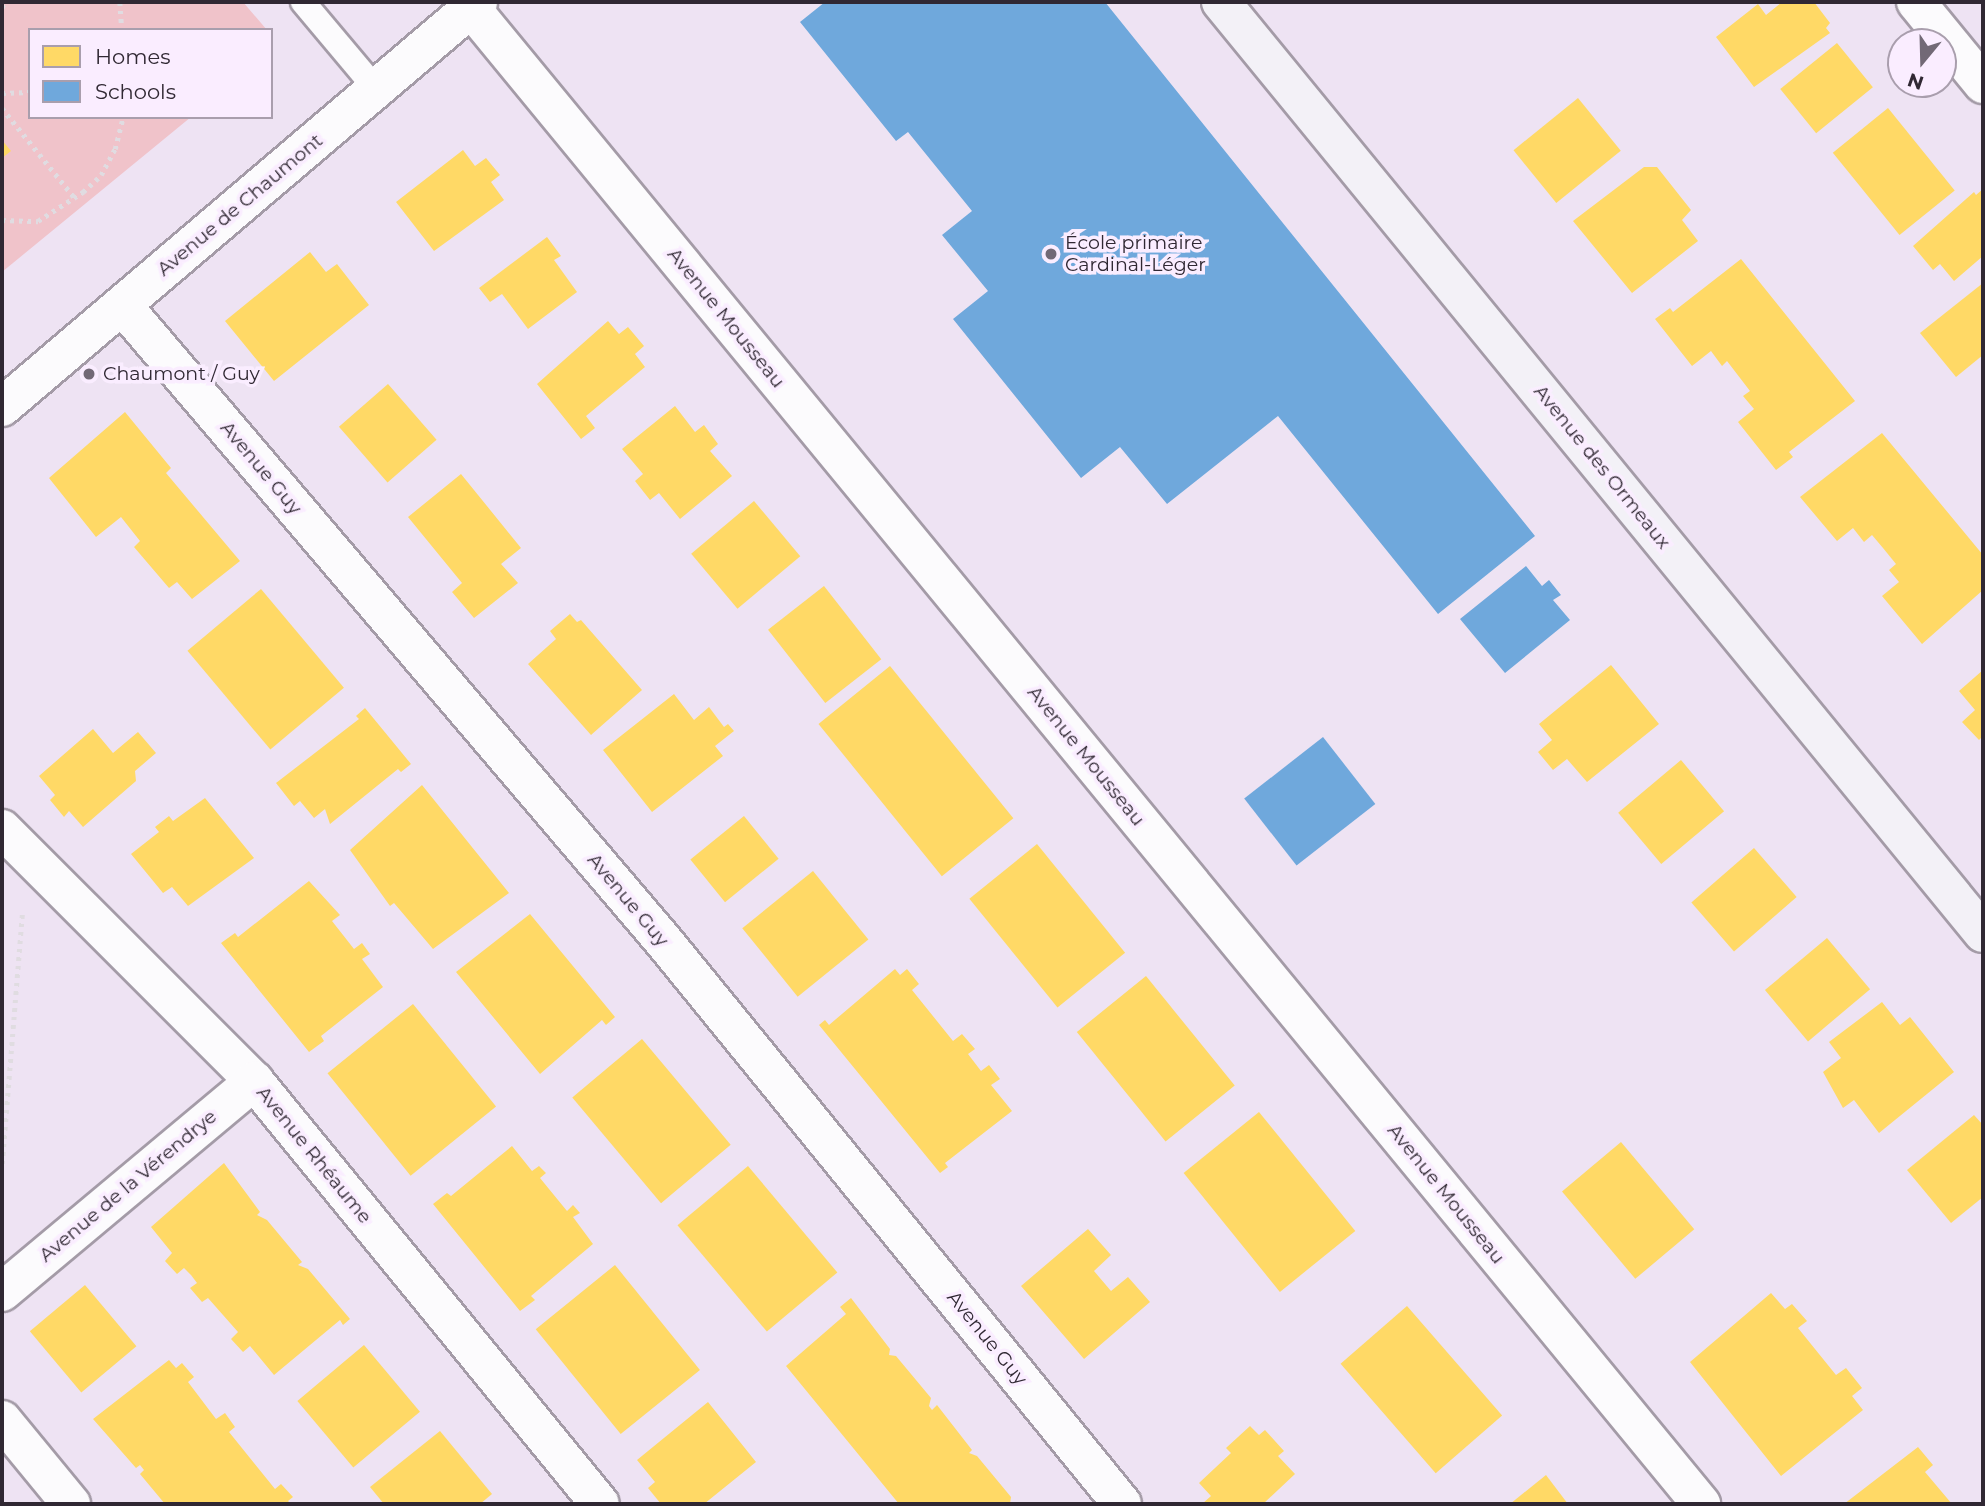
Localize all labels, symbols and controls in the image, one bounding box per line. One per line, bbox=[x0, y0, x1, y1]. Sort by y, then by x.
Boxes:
legend bbox=[28, 28, 273, 119]
north arrow bbox=[1887, 28, 1957, 98]
text: Homes bbox=[95, 44, 170, 69]
text: N bbox=[1905, 68, 1927, 95]
text: Schools bbox=[95, 79, 176, 104]
street label: Avenue de Chaumont bbox=[153, 129, 327, 281]
place label: École primaire Cardinal-Léger bbox=[1065, 232, 1206, 276]
street label: Avenue Mousseau bbox=[663, 244, 789, 392]
marker: École primaire Cardinal-Léger bbox=[1043, 246, 1059, 262]
place label: Chaumont / Guy bbox=[103, 363, 260, 385]
marker: Chaumont / Guy bbox=[81, 366, 97, 382]
street label: Avenue des Ormeaux bbox=[1529, 380, 1675, 554]
street label: Avenue Guy bbox=[216, 417, 306, 519]
street label: Avenue Mousseau bbox=[1023, 682, 1149, 830]
street label: Avenue Guy bbox=[583, 849, 673, 951]
street label: Avenue Rhéaume bbox=[252, 1082, 376, 1228]
street label: Avenue de la Vérendrye bbox=[35, 1105, 221, 1267]
street label: Avenue Mousseau bbox=[1383, 1120, 1509, 1268]
street label: Avenue Guy bbox=[942, 1286, 1032, 1390]

